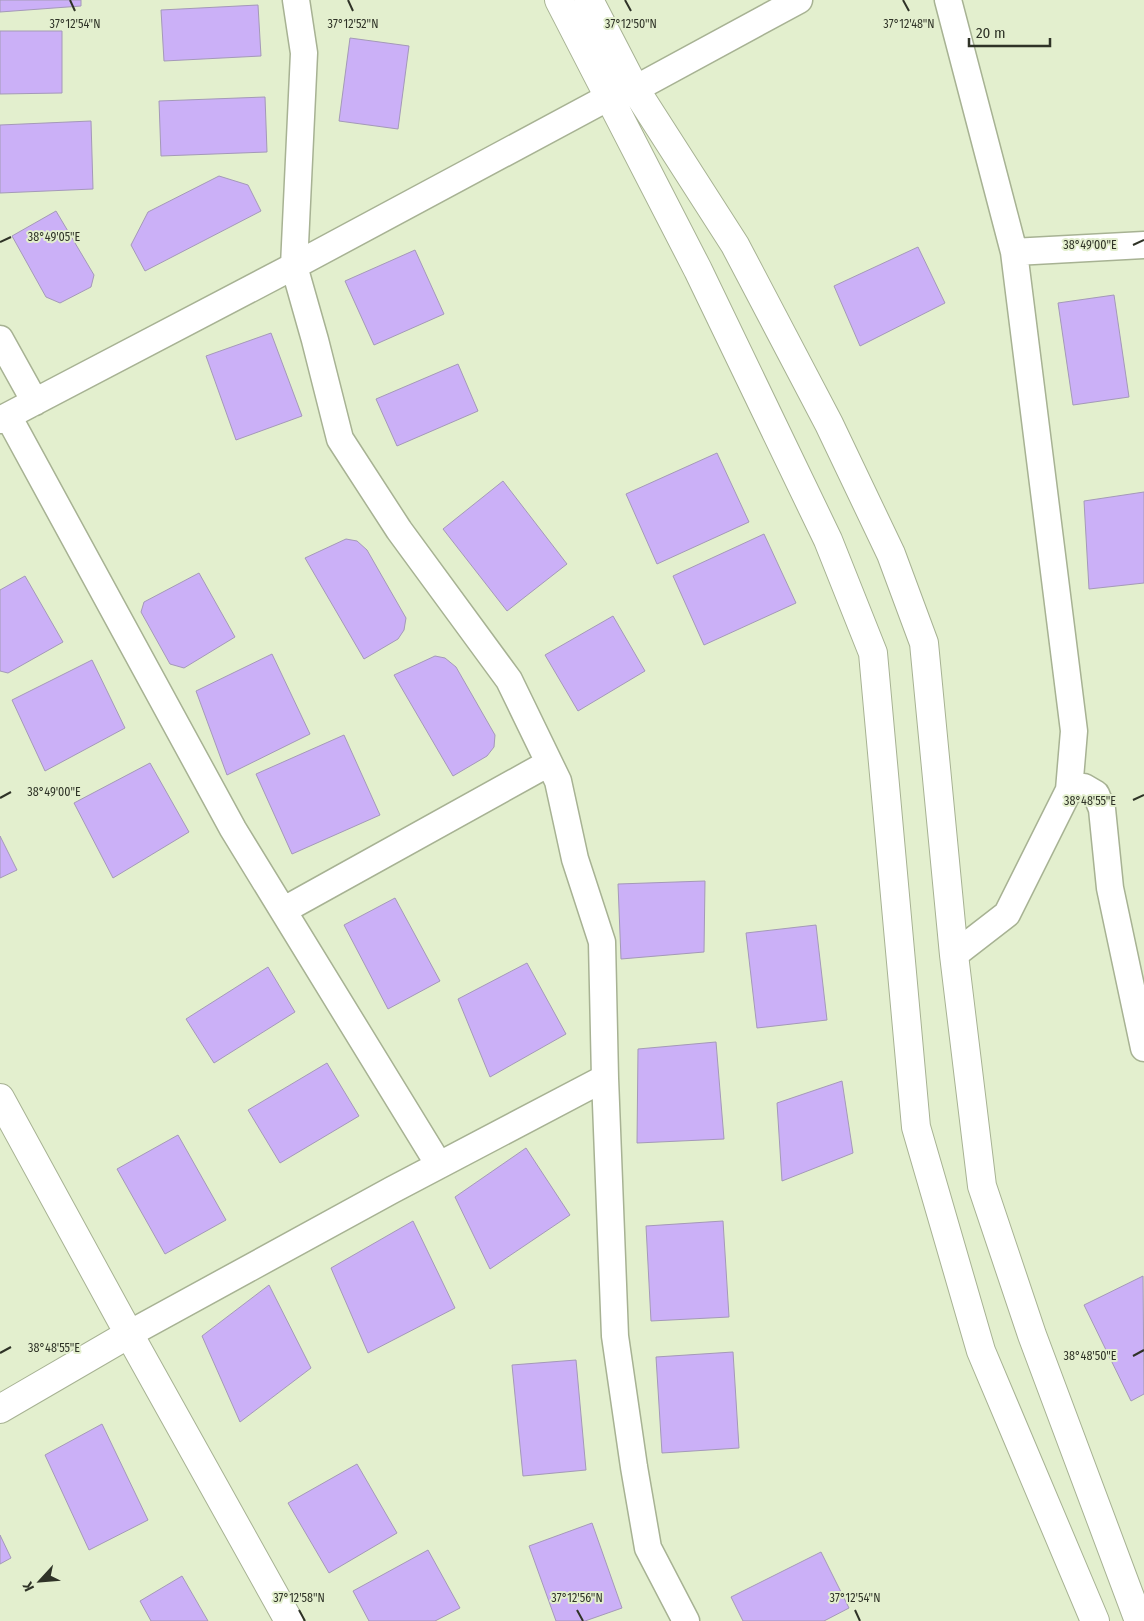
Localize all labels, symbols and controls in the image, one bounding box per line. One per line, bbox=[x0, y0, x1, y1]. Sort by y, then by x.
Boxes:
scale bar bbox=[969, 15, 1050, 47]
text: 37°12'54"N bbox=[50, 17, 100, 31]
text: 37°12'52"N bbox=[328, 17, 378, 31]
text: 37°12'50"N bbox=[605, 17, 657, 31]
text: 37°12'48"N bbox=[883, 17, 935, 31]
text: 20 m bbox=[976, 24, 1006, 42]
text: 38°49'05"E bbox=[28, 230, 81, 244]
text: 38°49'00"E bbox=[1063, 238, 1117, 252]
text: 38°49'00"E bbox=[27, 785, 81, 799]
text: 38°48'55"E bbox=[1064, 794, 1116, 808]
text: 38°48'55"E bbox=[28, 1341, 80, 1355]
text: 38°48'50"E bbox=[1064, 1349, 1117, 1363]
north arrow bbox=[15, 1556, 65, 1606]
text: K bbox=[19, 1578, 38, 1594]
text: 37°12'58"N bbox=[273, 1591, 325, 1605]
text: 37°12'56"N bbox=[551, 1591, 603, 1605]
text: 37°12'54"N bbox=[830, 1591, 880, 1605]

